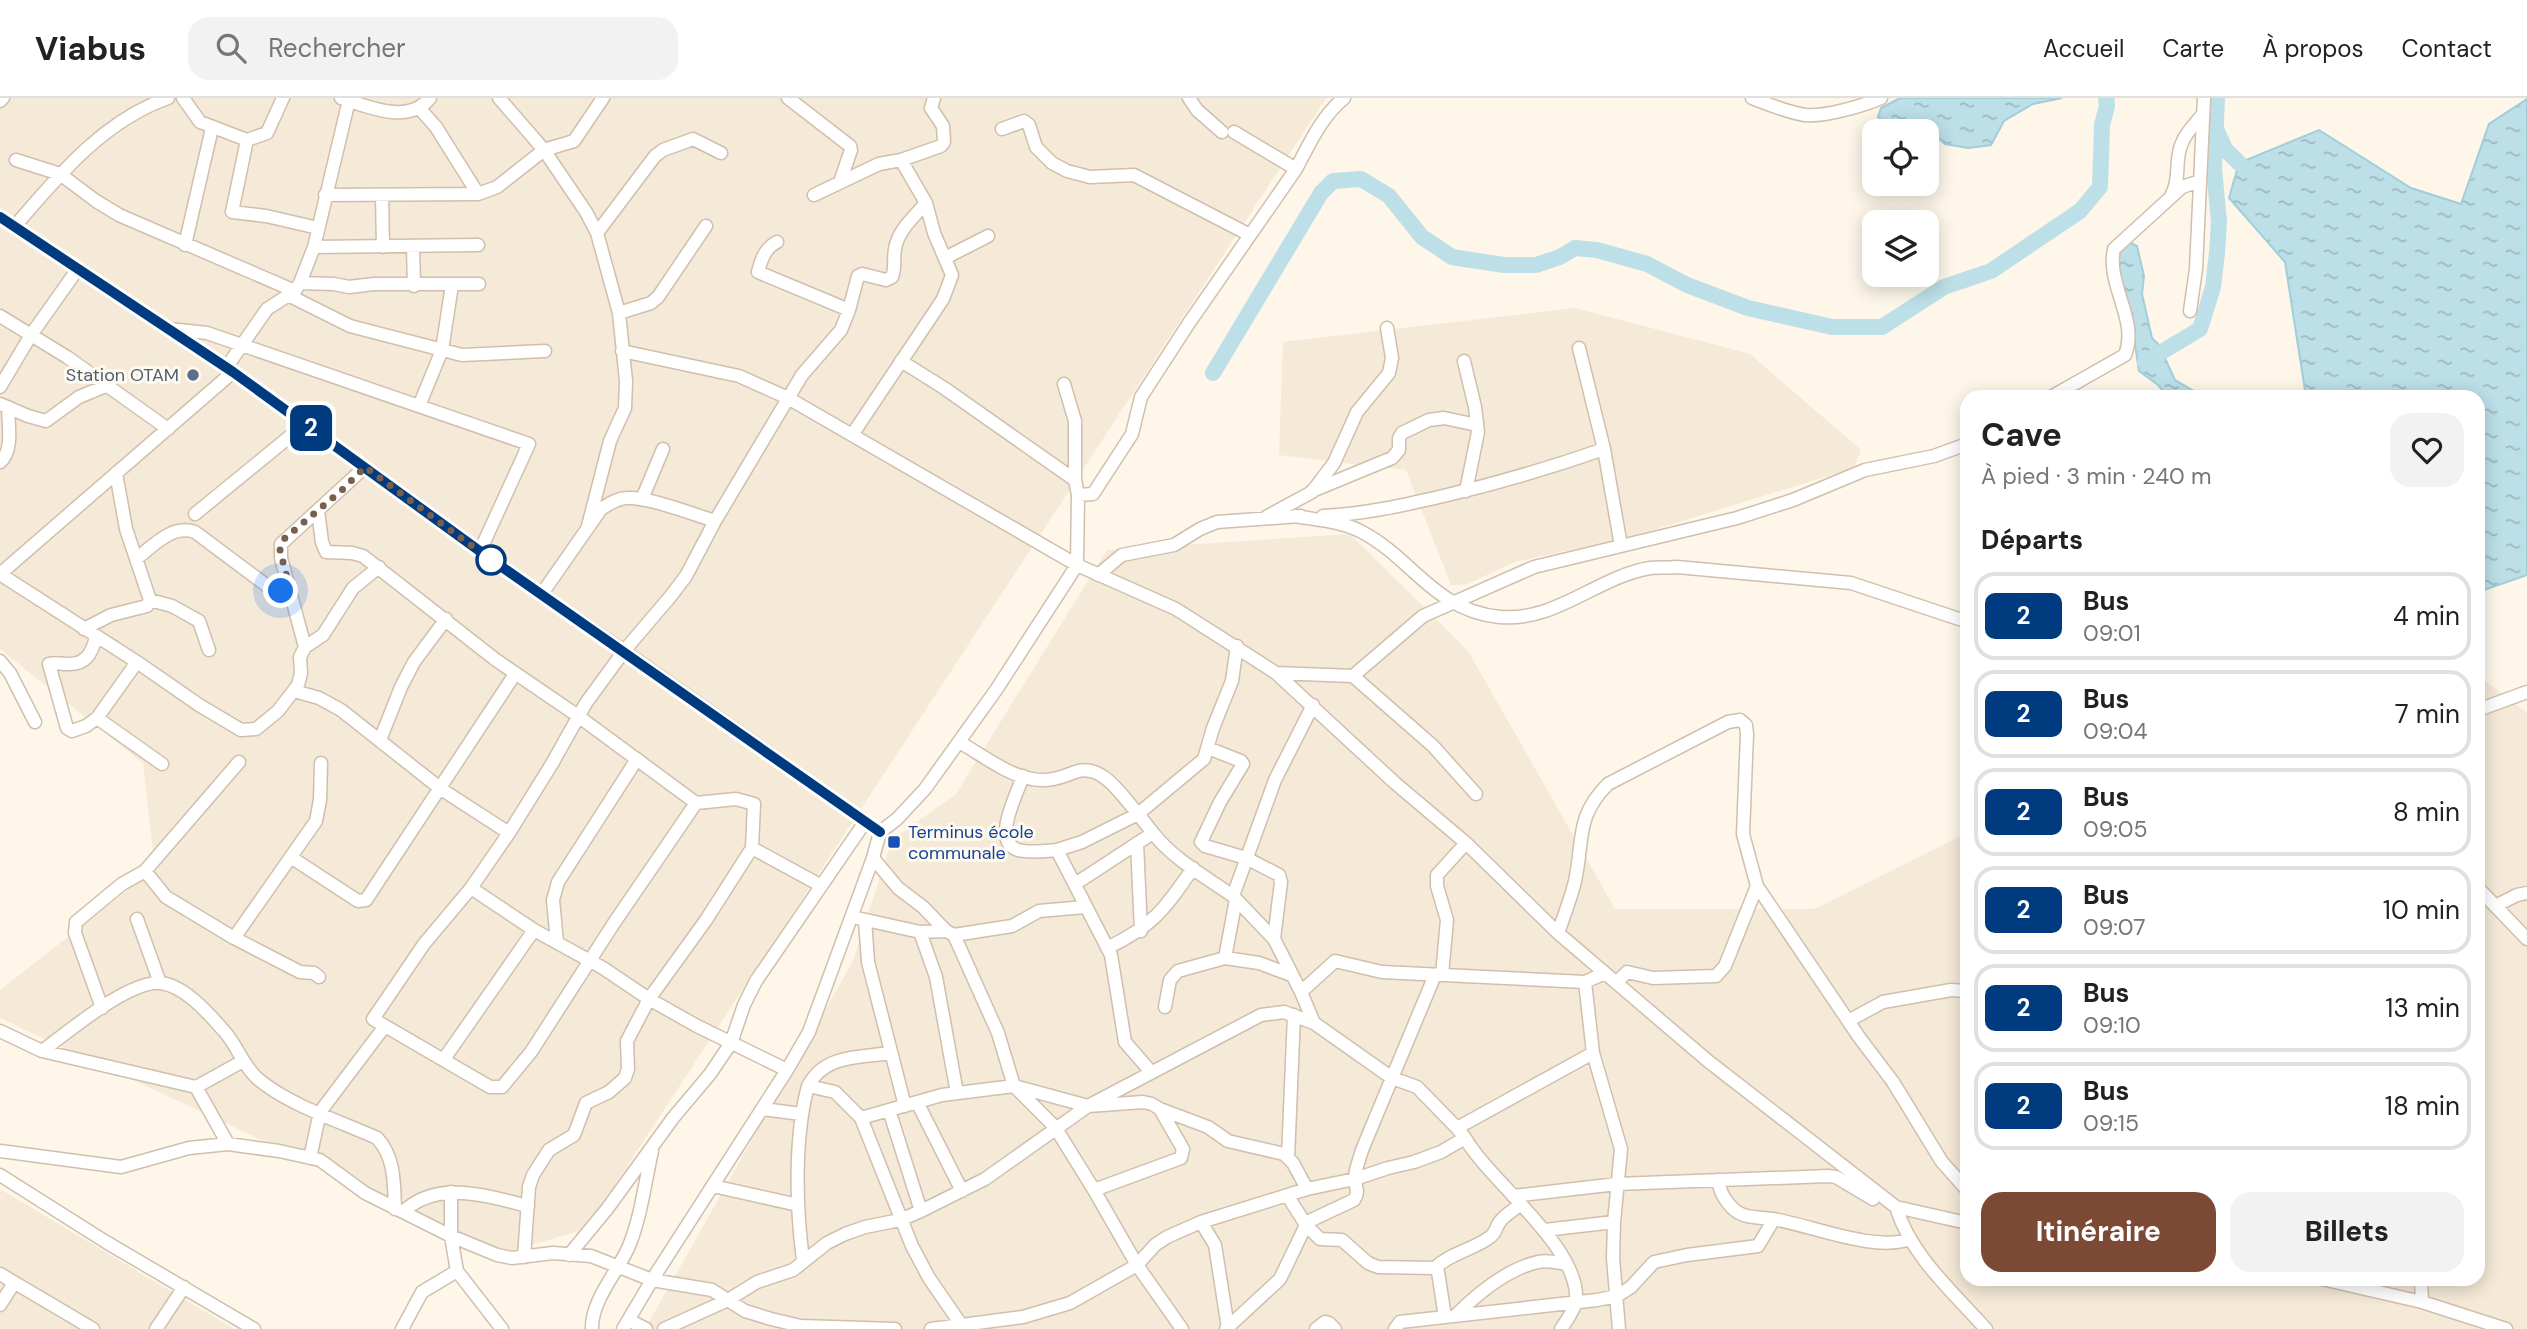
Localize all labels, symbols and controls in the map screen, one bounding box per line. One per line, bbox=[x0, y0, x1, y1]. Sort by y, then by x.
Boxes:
search box bbox=[188, 17, 678, 80]
text: Viabus bbox=[35, 27, 146, 70]
icon: search bbox=[212, 29, 250, 67]
text: Rechercher bbox=[268, 31, 406, 65]
text: Accueil bbox=[2043, 33, 2124, 64]
text: Carte bbox=[2162, 33, 2224, 64]
text: À propos bbox=[2262, 33, 2364, 64]
text: Contact bbox=[2402, 33, 2492, 64]
map controls bbox=[1862, 119, 1939, 287]
button: locate bbox=[1862, 119, 1939, 196]
button: layers bbox=[1862, 210, 1939, 287]
place label: Station OTAM bbox=[66, 363, 179, 387]
marker: Station OTAM bbox=[185, 367, 201, 383]
line badge: 2 bbox=[288, 405, 334, 451]
text: 2 bbox=[304, 412, 318, 443]
text: Cave bbox=[1981, 413, 2062, 456]
button: heart bbox=[2390, 413, 2464, 487]
text: À pied · 3 min · 240 m bbox=[1981, 461, 2211, 491]
text: Départs bbox=[1981, 523, 2083, 557]
unlabelled marker bbox=[476, 545, 506, 575]
your location bbox=[263, 573, 298, 608]
text: Bus bbox=[2083, 584, 2129, 618]
text: 4 min bbox=[2393, 599, 2460, 633]
text: 2 bbox=[2017, 600, 2030, 631]
text: 09:01 bbox=[2083, 618, 2141, 648]
text: Bus bbox=[2083, 682, 2129, 716]
text: 7 min bbox=[2395, 697, 2460, 731]
text: 2 bbox=[2017, 698, 2030, 729]
text: 09:04 bbox=[2083, 716, 2148, 746]
text: Bus bbox=[2083, 780, 2129, 814]
text: 8 min bbox=[2393, 795, 2460, 829]
text: 2 bbox=[2017, 796, 2030, 827]
text: 09:05 bbox=[2083, 814, 2148, 844]
place label: Terminus école communale bbox=[908, 820, 1034, 865]
marker: Terminus école communale bbox=[886, 834, 902, 850]
text: Bus bbox=[2083, 878, 2129, 912]
text: 10 min bbox=[2383, 893, 2460, 927]
text: 2 bbox=[2017, 894, 2030, 925]
text: 09:07 bbox=[2083, 912, 2146, 942]
text: Bus bbox=[2083, 976, 2129, 1010]
text: 13 min bbox=[2385, 991, 2460, 1025]
text: 2 bbox=[2017, 992, 2030, 1023]
text: 09:10 bbox=[2083, 1010, 2141, 1040]
text: Bus bbox=[2083, 1074, 2129, 1108]
text: 18 min bbox=[2385, 1089, 2460, 1123]
text: 2 bbox=[2017, 1090, 2030, 1121]
text: 09:15 bbox=[2083, 1108, 2139, 1138]
button: Itinéraire bbox=[1981, 1192, 2216, 1272]
button: Billets bbox=[2230, 1192, 2464, 1272]

